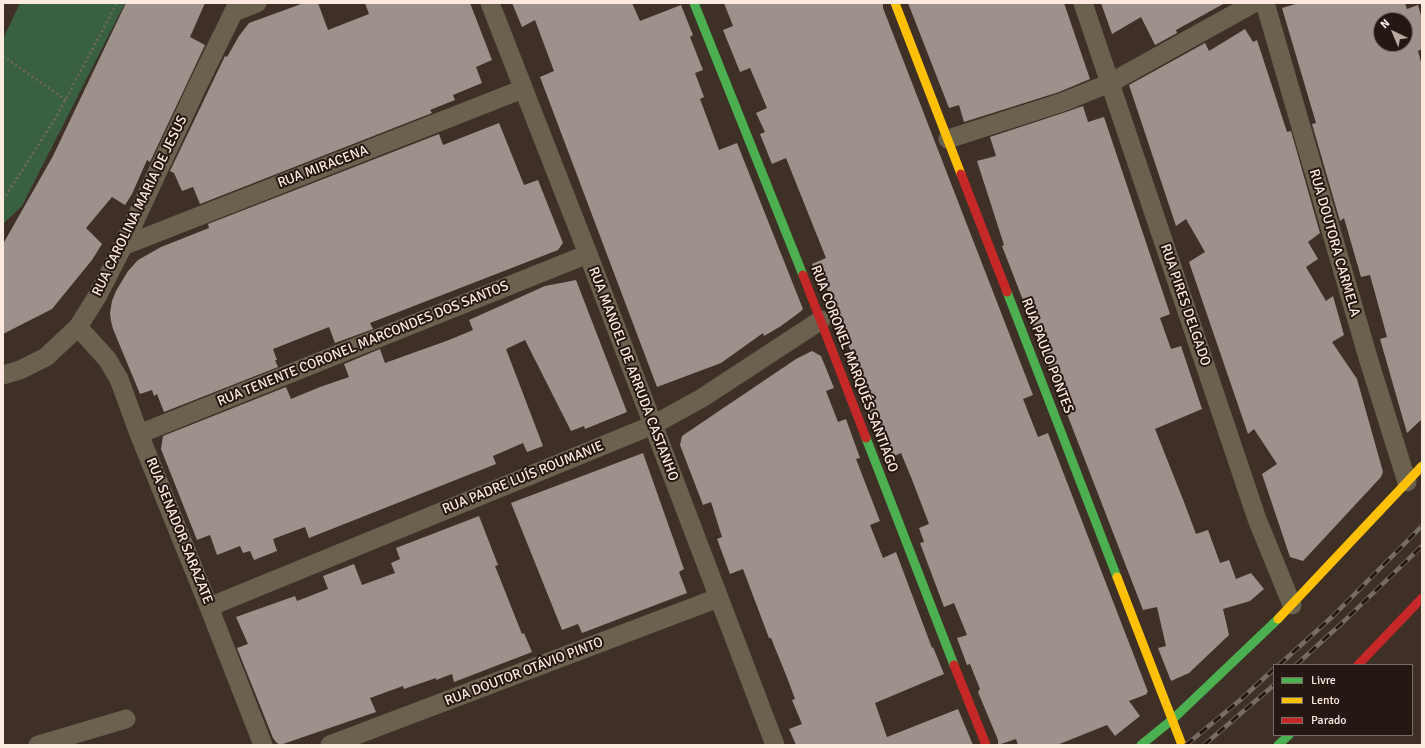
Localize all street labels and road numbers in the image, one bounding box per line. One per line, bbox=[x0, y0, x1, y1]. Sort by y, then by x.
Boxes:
street label: RUA CAROLINA MARIA DE JESUS bbox=[89, 113, 191, 299]
street label: RUA MIRACENA bbox=[275, 142, 371, 192]
street label: RUA DOUTORA CARMELA bbox=[1305, 167, 1363, 319]
street label: RUA PIRES DELGADO bbox=[1156, 242, 1214, 368]
street label: RUA CORONEL MARQUÉS SANTIAGO bbox=[807, 263, 901, 475]
street label: RUA MANOEL DE ARRUDA CASTANHO bbox=[584, 265, 682, 483]
street label: RUA TENENTE CORONEL MARCONDES DOS SANTOS bbox=[215, 278, 511, 410]
street label: RUA PAULO PONTES bbox=[1017, 296, 1077, 416]
street label: RUA PADRE LUÍS ROUMANIE bbox=[440, 438, 606, 518]
street label: RUA SENADOR SARAZATE bbox=[142, 455, 216, 607]
street label: RUA DOUTOR OTÁVIO PINTO bbox=[442, 634, 606, 710]

